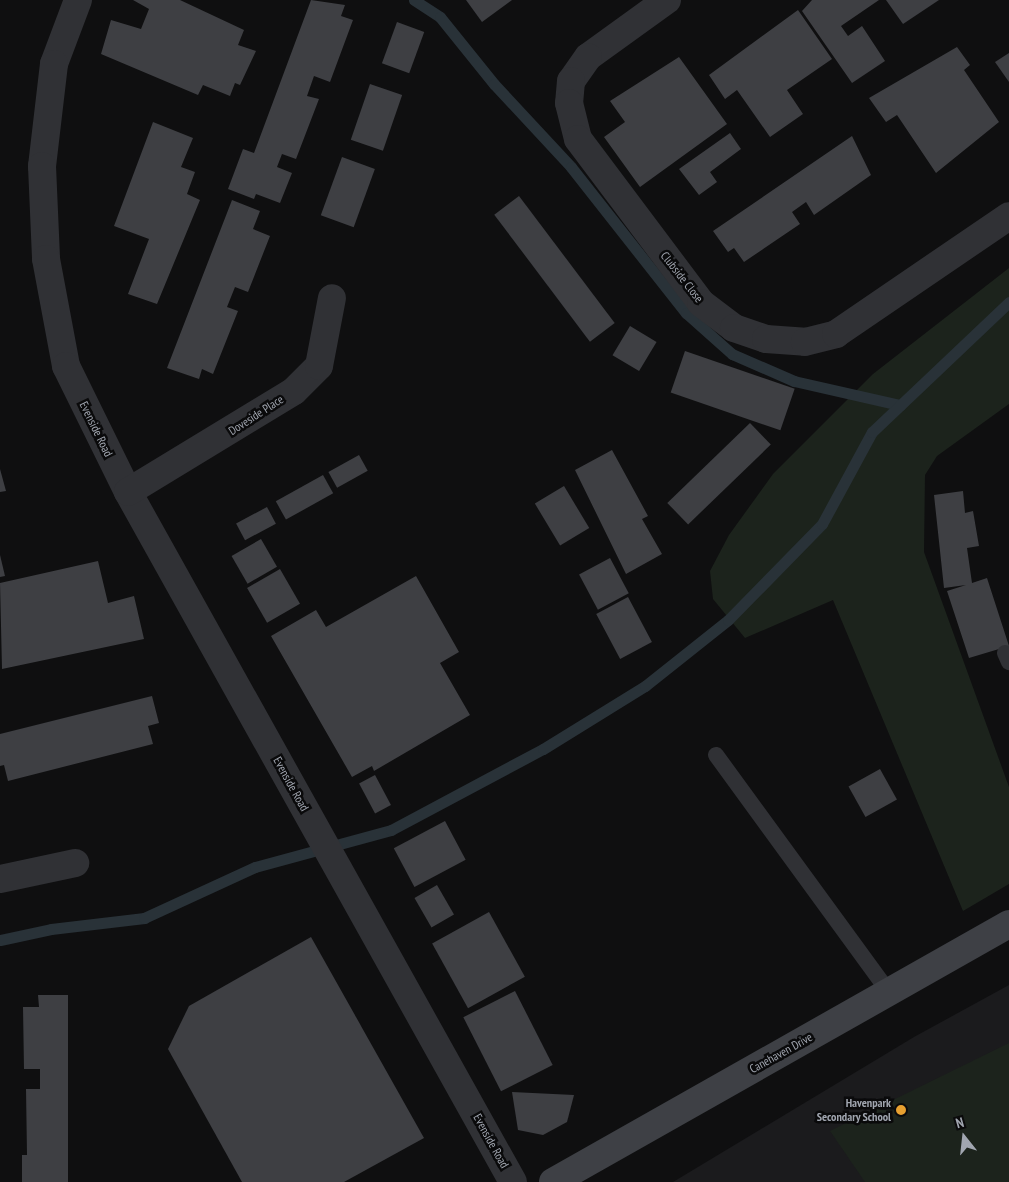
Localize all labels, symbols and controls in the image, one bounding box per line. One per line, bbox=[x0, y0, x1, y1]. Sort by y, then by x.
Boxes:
street label: Clubside Close bbox=[658, 249, 706, 305]
street label: Doveside Place bbox=[226, 392, 286, 438]
street label: Evenside Road bbox=[76, 399, 116, 459]
street label: Evenside Road bbox=[270, 754, 312, 814]
street label: Canehaven Drive bbox=[747, 1030, 815, 1076]
place label: Havenpark Secondary School bbox=[816, 1096, 891, 1124]
marker: Havenpark Secondary School bbox=[895, 1104, 907, 1116]
street label: Evenside Road bbox=[470, 1111, 512, 1171]
north arrow bbox=[939, 1112, 989, 1162]
text: N bbox=[954, 1113, 966, 1132]

